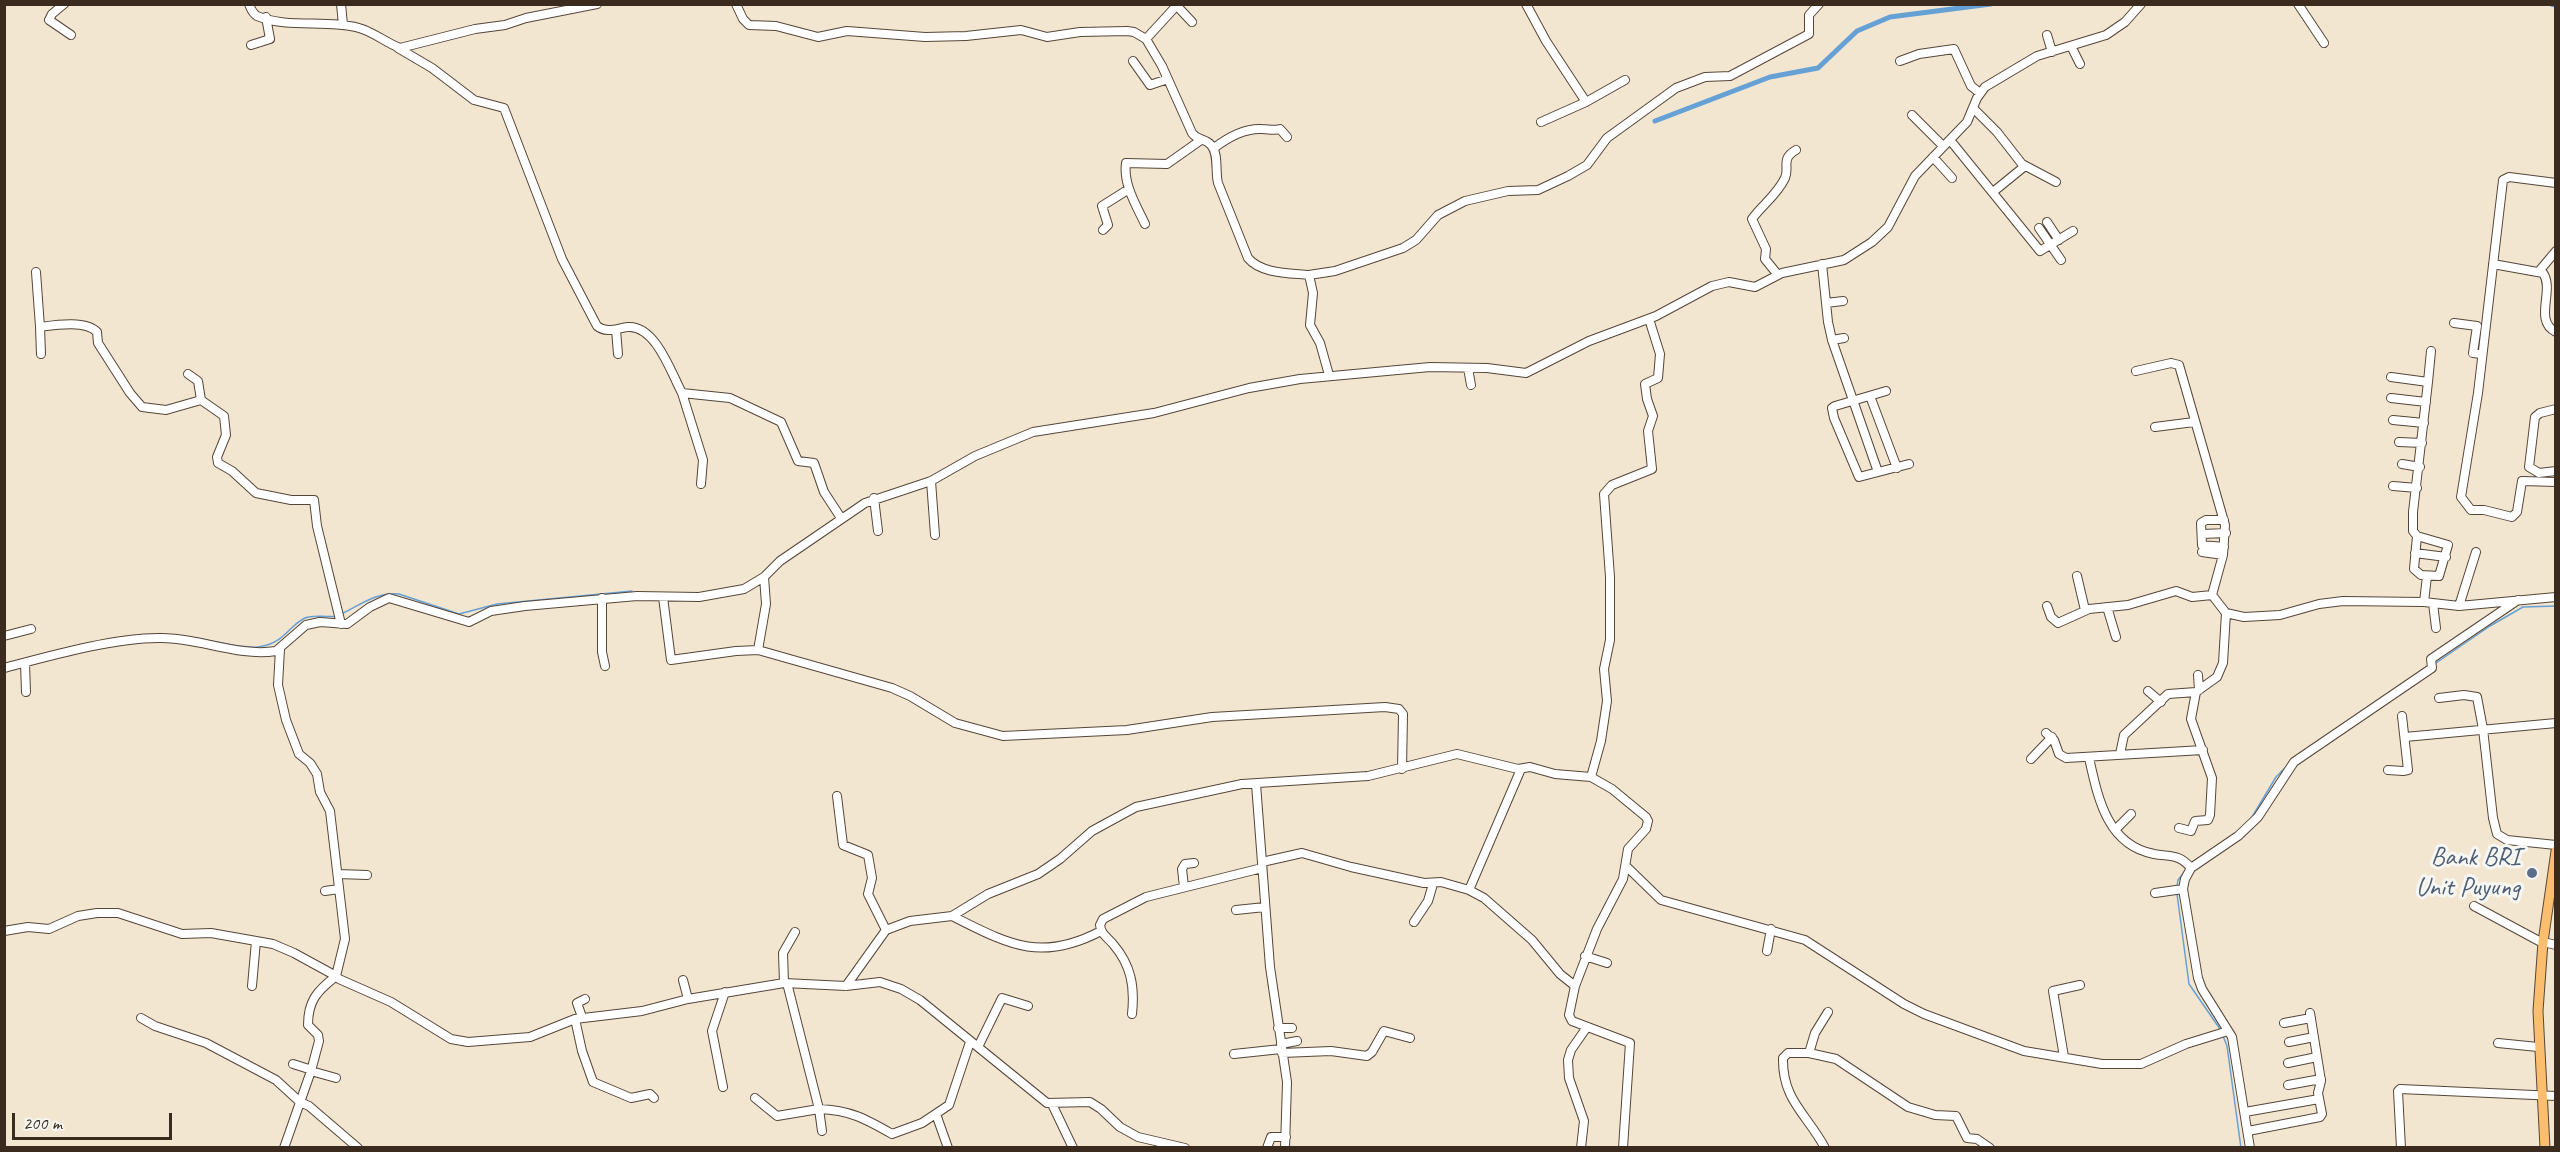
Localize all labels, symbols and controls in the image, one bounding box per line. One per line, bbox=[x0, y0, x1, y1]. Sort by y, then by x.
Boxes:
place label: Bank BRI Unit Puyung bbox=[2416, 842, 2520, 904]
marker: Bank BRI Unit Puyung bbox=[2525, 866, 2539, 880]
scale bar bbox=[15, 1101, 176, 1139]
text: 200 m bbox=[23, 1112, 62, 1134]

